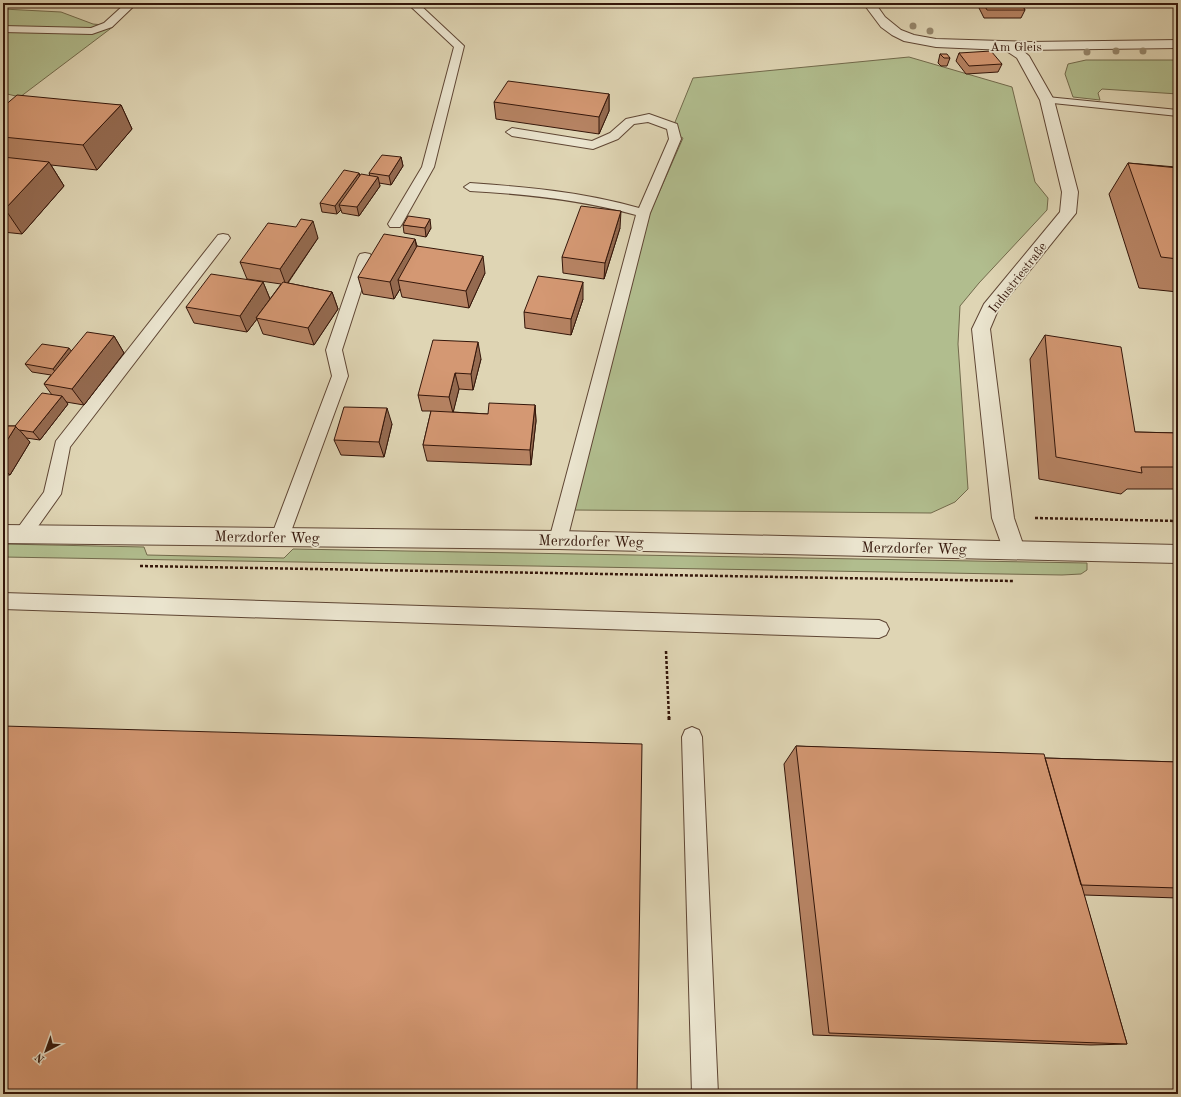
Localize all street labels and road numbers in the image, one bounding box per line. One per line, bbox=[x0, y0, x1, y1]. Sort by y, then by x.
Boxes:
street label: Am Gleis bbox=[990, 41, 1042, 54]
street label: Industriestraße bbox=[987, 240, 1050, 316]
street label: Merzdorfer Weg bbox=[214, 530, 320, 547]
street label: Merzdorfer Weg bbox=[538, 534, 644, 551]
street label: Merzdorfer Weg bbox=[861, 541, 967, 558]

